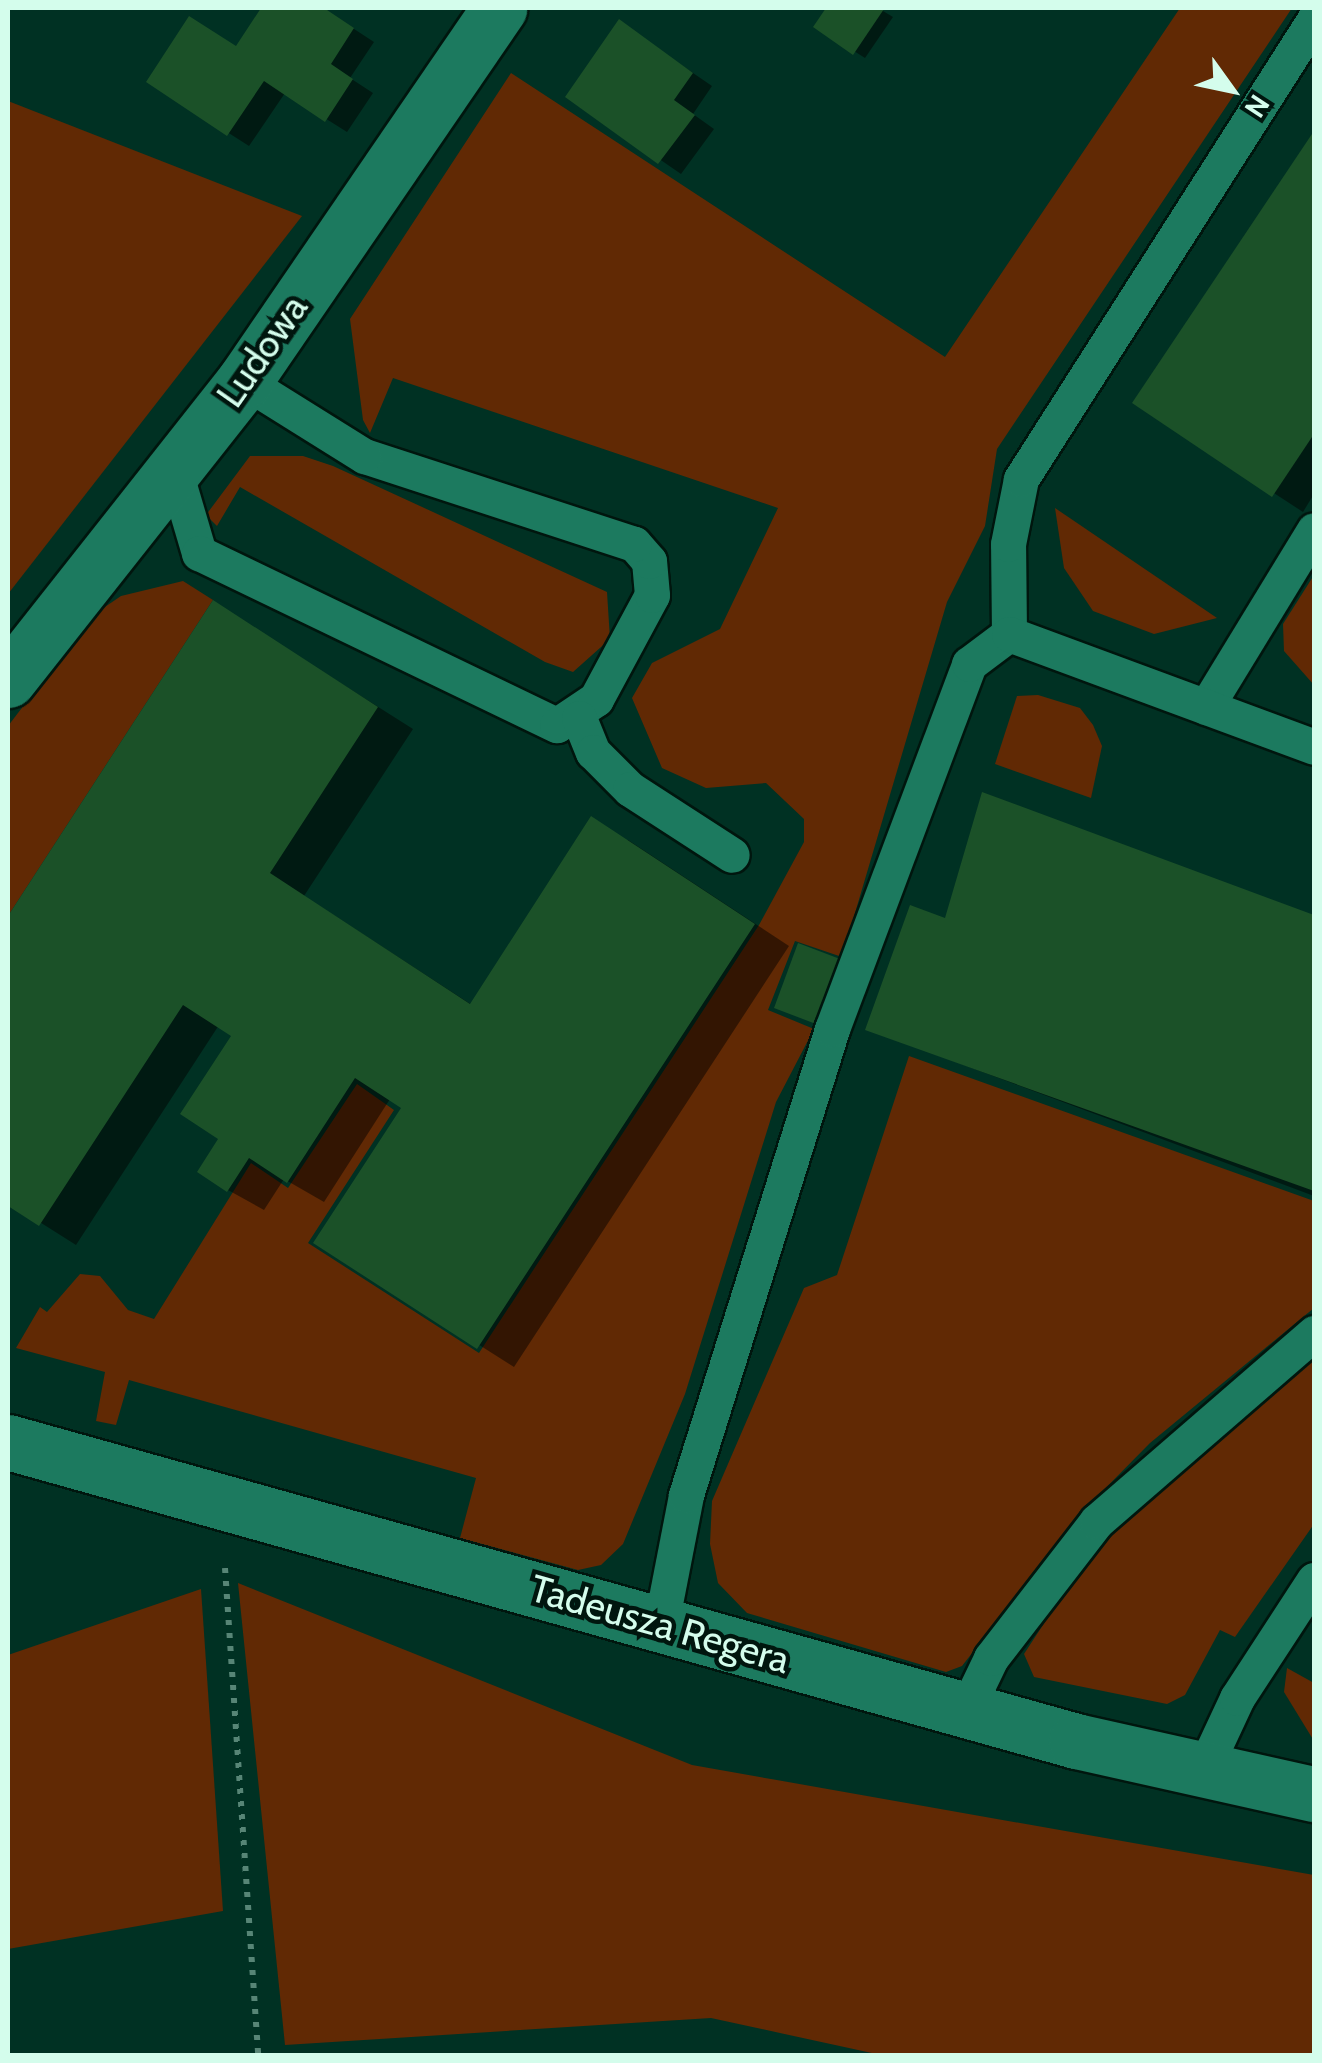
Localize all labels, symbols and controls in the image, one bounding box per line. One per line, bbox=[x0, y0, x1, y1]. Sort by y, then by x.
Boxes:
north arrow bbox=[1182, 40, 1282, 140]
text: N bbox=[1238, 89, 1277, 124]
street label: Ludowa bbox=[207, 286, 317, 416]
street label: Tadeusza Regera bbox=[525, 1565, 795, 1683]

